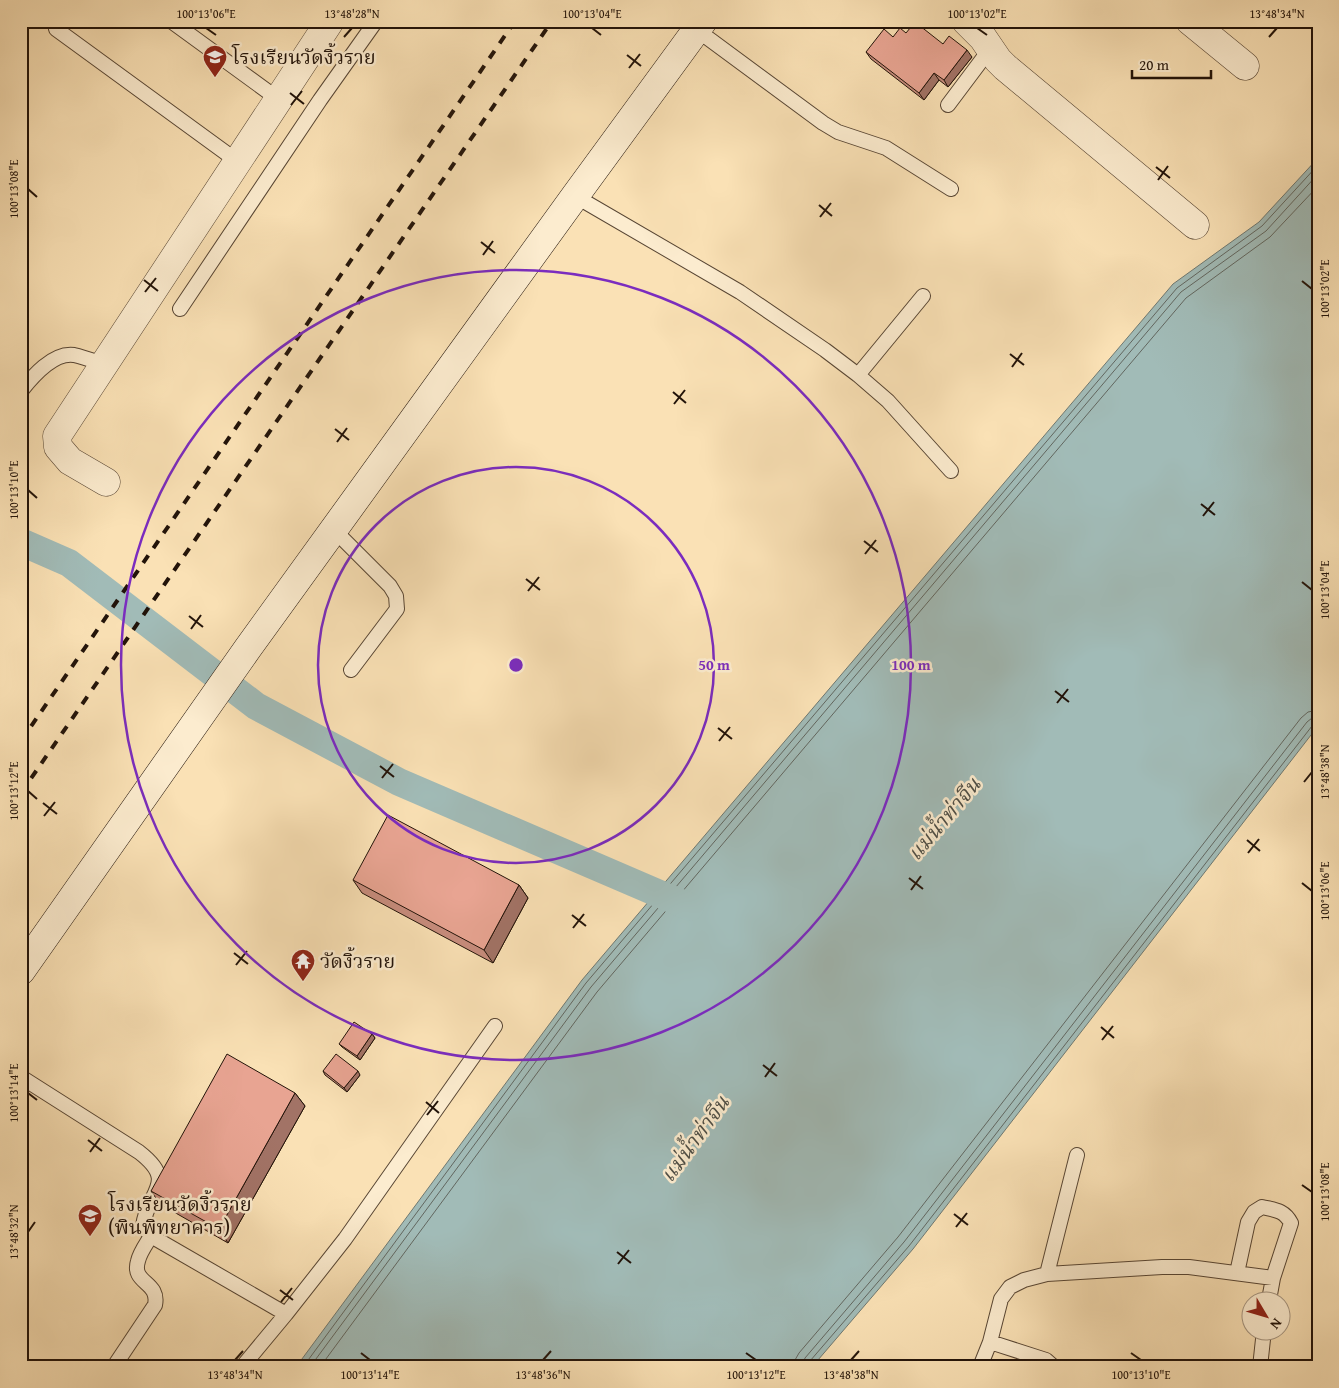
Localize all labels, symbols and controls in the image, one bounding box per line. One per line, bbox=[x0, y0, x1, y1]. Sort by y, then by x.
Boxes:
text: 100°13'06"E bbox=[176, 5, 236, 22]
text: 13°48'28"N bbox=[324, 5, 380, 22]
text: 100°13'04"E bbox=[562, 5, 622, 22]
text: 100°13'02"E bbox=[947, 5, 1007, 22]
text: 13°48'34"N bbox=[1249, 5, 1305, 22]
place label: โรงเรียนวัดงิ้วราย bbox=[231, 42, 376, 71]
school or university icon: โรงเรียนวัดงิ้วราย bbox=[202, 44, 228, 78]
scale bar bbox=[1132, 48, 1210, 80]
text: 20 m bbox=[1139, 54, 1170, 75]
text: 100°13'08"E bbox=[5, 159, 22, 219]
text: 100°13'02"E bbox=[1316, 259, 1333, 319]
text: 100°13'10"E bbox=[5, 460, 22, 520]
text: 100°13'04"E bbox=[1316, 560, 1333, 620]
text: 50 m bbox=[698, 654, 730, 675]
text: 100 m bbox=[891, 654, 931, 675]
centre of rings bbox=[507, 656, 525, 674]
text: 13°48'38"N bbox=[1316, 744, 1333, 800]
text: 100°13'12"E bbox=[5, 761, 22, 821]
water label: แม่น้ำท่าจีน bbox=[899, 770, 988, 867]
text: 100°13'06"E bbox=[1316, 861, 1333, 921]
place label: วัดงิ้วราย bbox=[320, 946, 395, 975]
temple icon: วัดงิ้วราย bbox=[290, 948, 316, 982]
text: 100°13'14"E bbox=[5, 1063, 22, 1123]
water label: แม่น้ำท่าจีน bbox=[652, 1089, 737, 1189]
text: 100°13'08"E bbox=[1316, 1162, 1333, 1222]
place label: โรงเรียนวัดงิ้วราย (พินพิทยาคาร) bbox=[107, 1189, 252, 1241]
school or university icon: โรงเรียนวัดงิ้วราย (พินพิทยาคาร) bbox=[77, 1203, 103, 1237]
text: 13°48'32"N bbox=[5, 1204, 22, 1260]
north arrow bbox=[1242, 1290, 1292, 1340]
text: N bbox=[1265, 1314, 1287, 1334]
text: 13°48'34"N bbox=[207, 1366, 263, 1383]
text: 100°13'14"E bbox=[340, 1366, 400, 1383]
text: 13°48'36"N bbox=[515, 1366, 571, 1383]
text: 100°13'12"E bbox=[726, 1366, 786, 1383]
text: 13°48'38"N bbox=[823, 1366, 879, 1383]
text: 100°13'10"E bbox=[1111, 1366, 1171, 1383]

